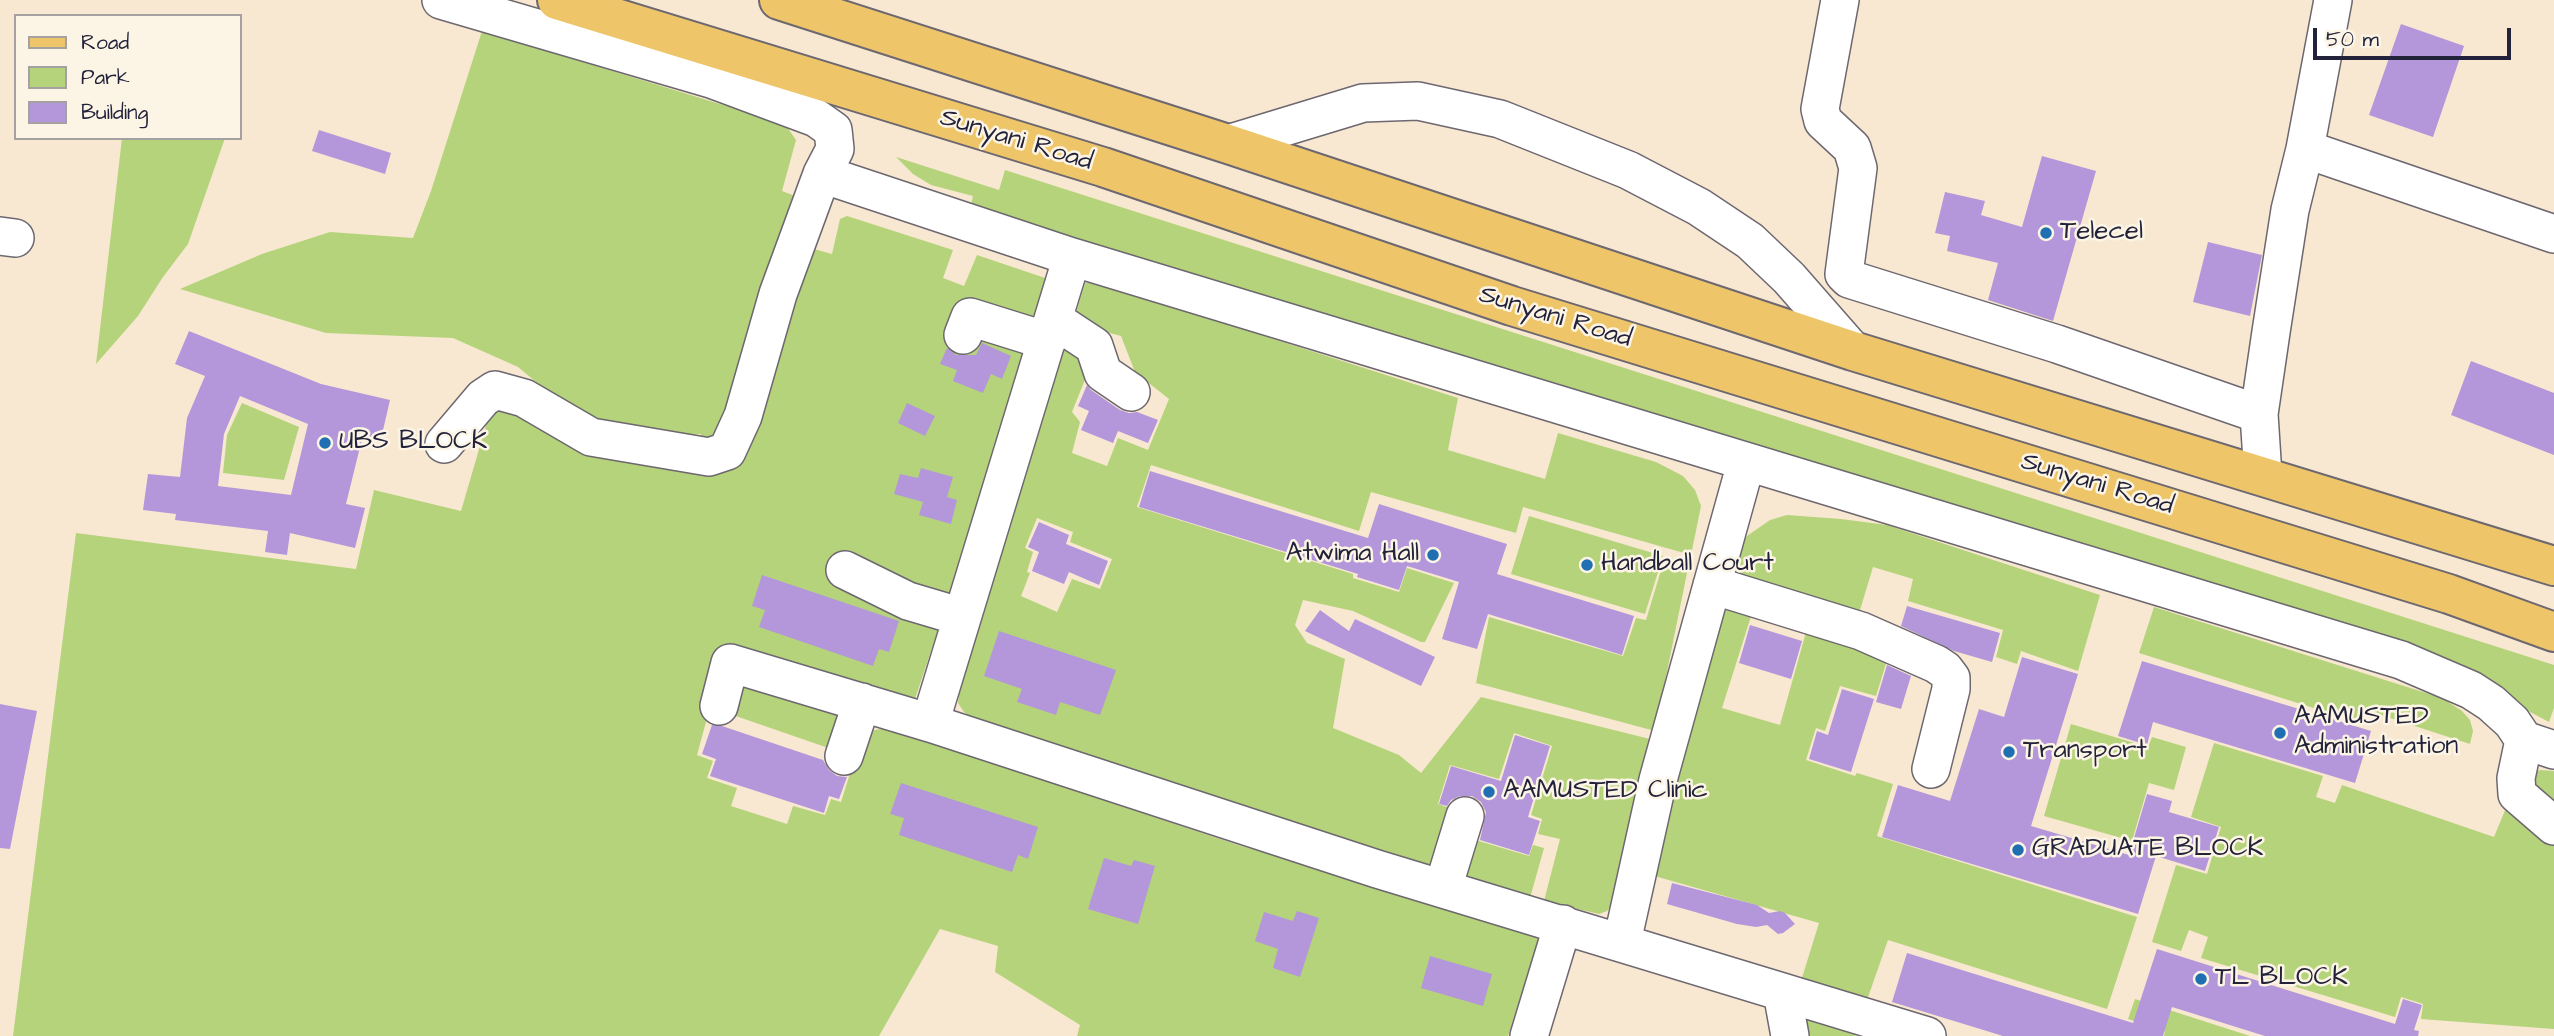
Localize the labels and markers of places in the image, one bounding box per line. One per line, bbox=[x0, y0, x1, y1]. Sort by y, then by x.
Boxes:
place label: Telecel bbox=[2060, 217, 2143, 249]
marker: Telecel bbox=[2038, 225, 2054, 241]
place label: UBS BLOCK bbox=[339, 427, 487, 459]
marker: UBS BLOCK bbox=[317, 435, 333, 451]
place label: Atwima Hall bbox=[1286, 539, 1419, 571]
marker: Atwima Hall bbox=[1425, 547, 1441, 563]
place label: Handball Court bbox=[1601, 549, 1774, 581]
marker: Handball Court bbox=[1579, 557, 1595, 573]
place label: AAMUSTED Administration bbox=[2294, 702, 2458, 764]
marker: AAMUSTED Administration bbox=[2272, 725, 2288, 741]
place label: Transport bbox=[2023, 736, 2147, 768]
marker: Transport bbox=[2001, 744, 2017, 760]
place label: AAMUSTED Clinic bbox=[1503, 776, 1708, 808]
marker: AAMUSTED Clinic bbox=[1481, 784, 1497, 800]
place label: GRADUATE BLOCK bbox=[2032, 834, 2263, 866]
marker: GRADUATE BLOCK bbox=[2010, 842, 2026, 858]
place label: TL BLOCK bbox=[2215, 963, 2348, 995]
marker: TL BLOCK bbox=[2193, 971, 2209, 987]

